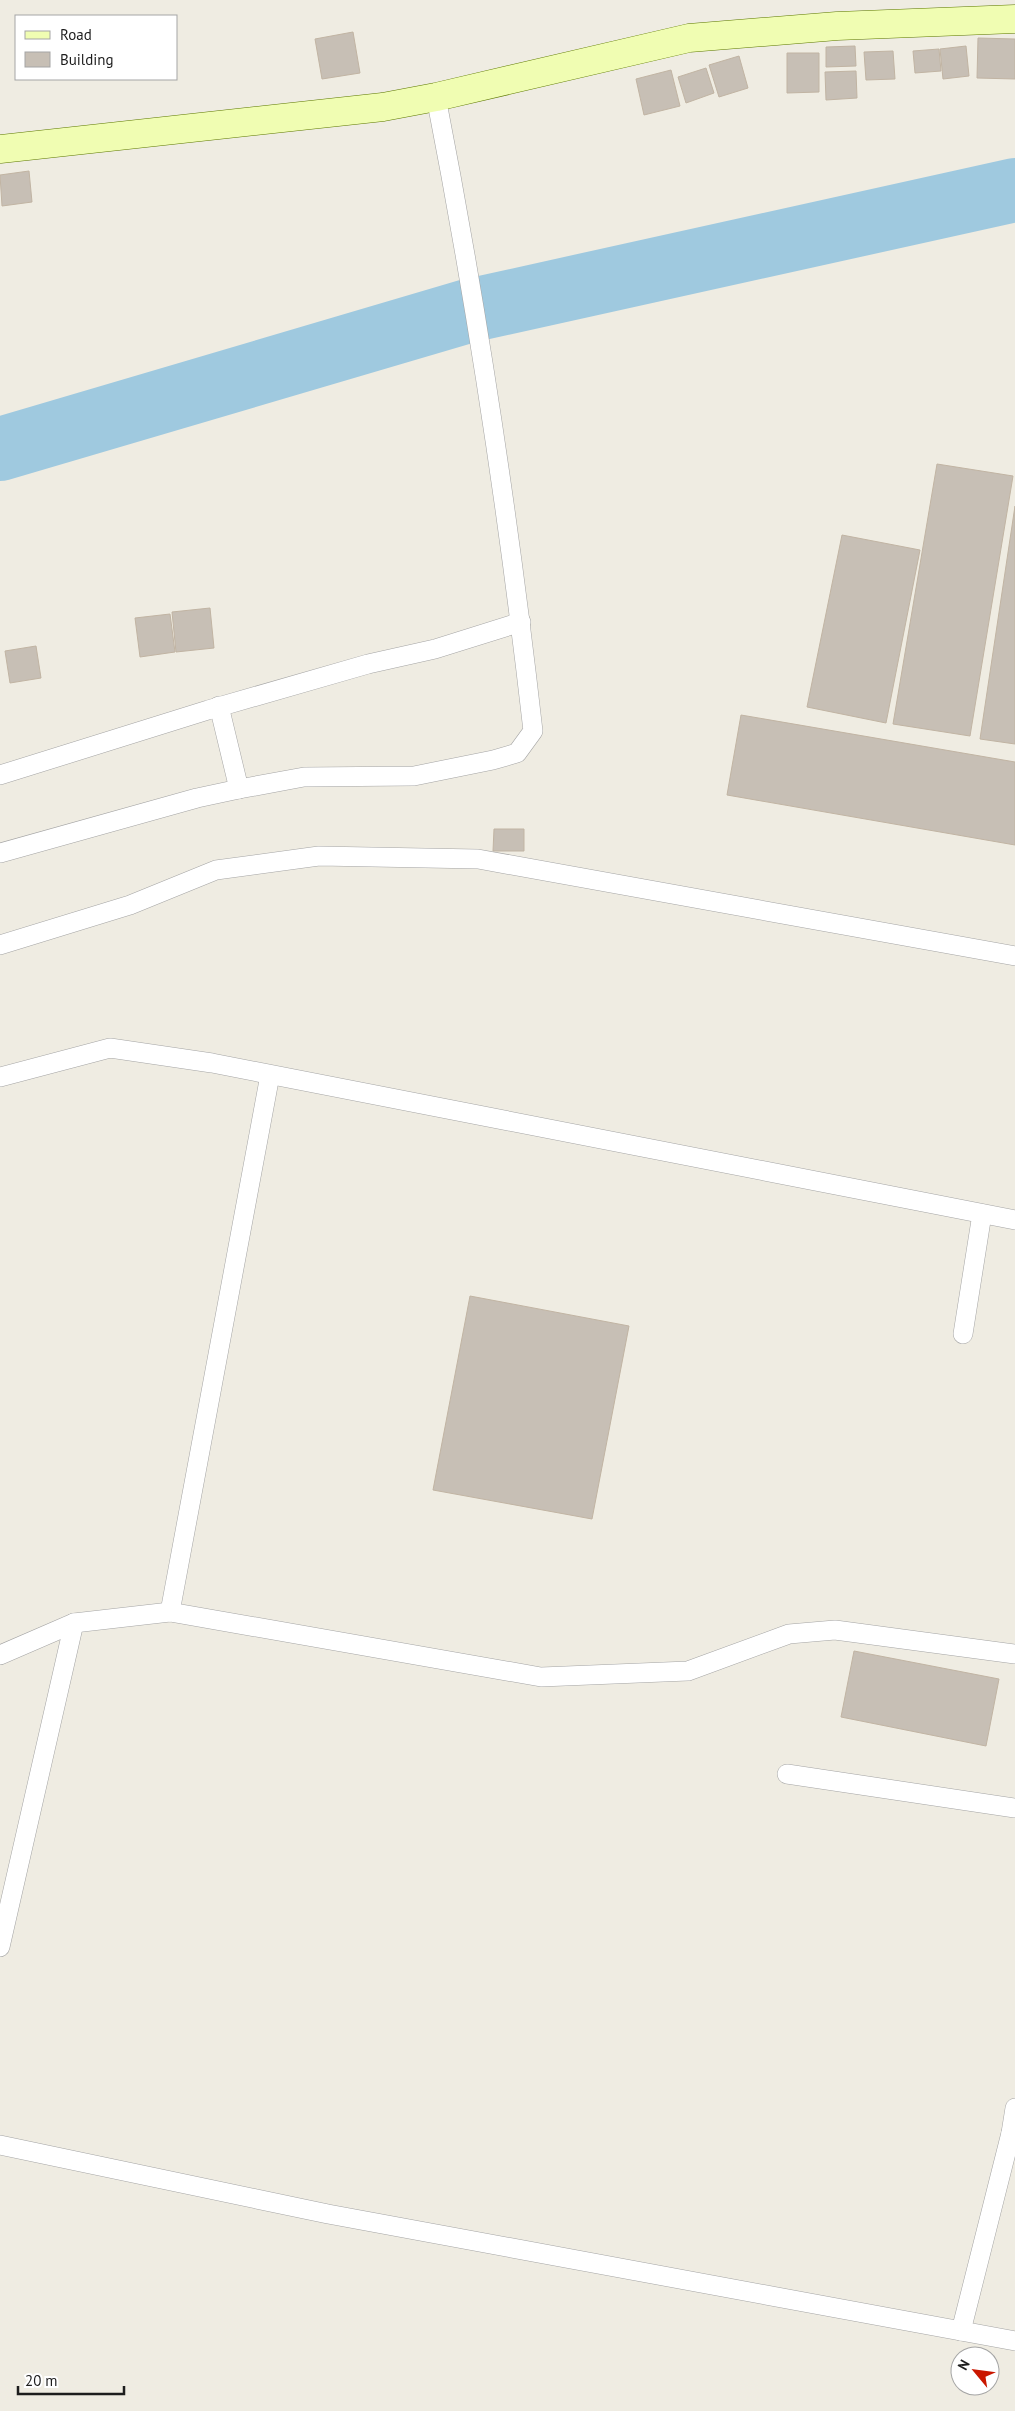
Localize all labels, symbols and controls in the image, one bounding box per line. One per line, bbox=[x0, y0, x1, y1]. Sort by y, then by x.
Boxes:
legend bbox=[15, 15, 178, 80]
text: Road bbox=[60, 25, 92, 44]
text: Building bbox=[60, 50, 114, 69]
north arrow bbox=[950, 2346, 1000, 2396]
text: N bbox=[954, 2356, 974, 2373]
scale bar bbox=[18, 2364, 124, 2396]
text: 20 m bbox=[25, 2371, 58, 2390]

